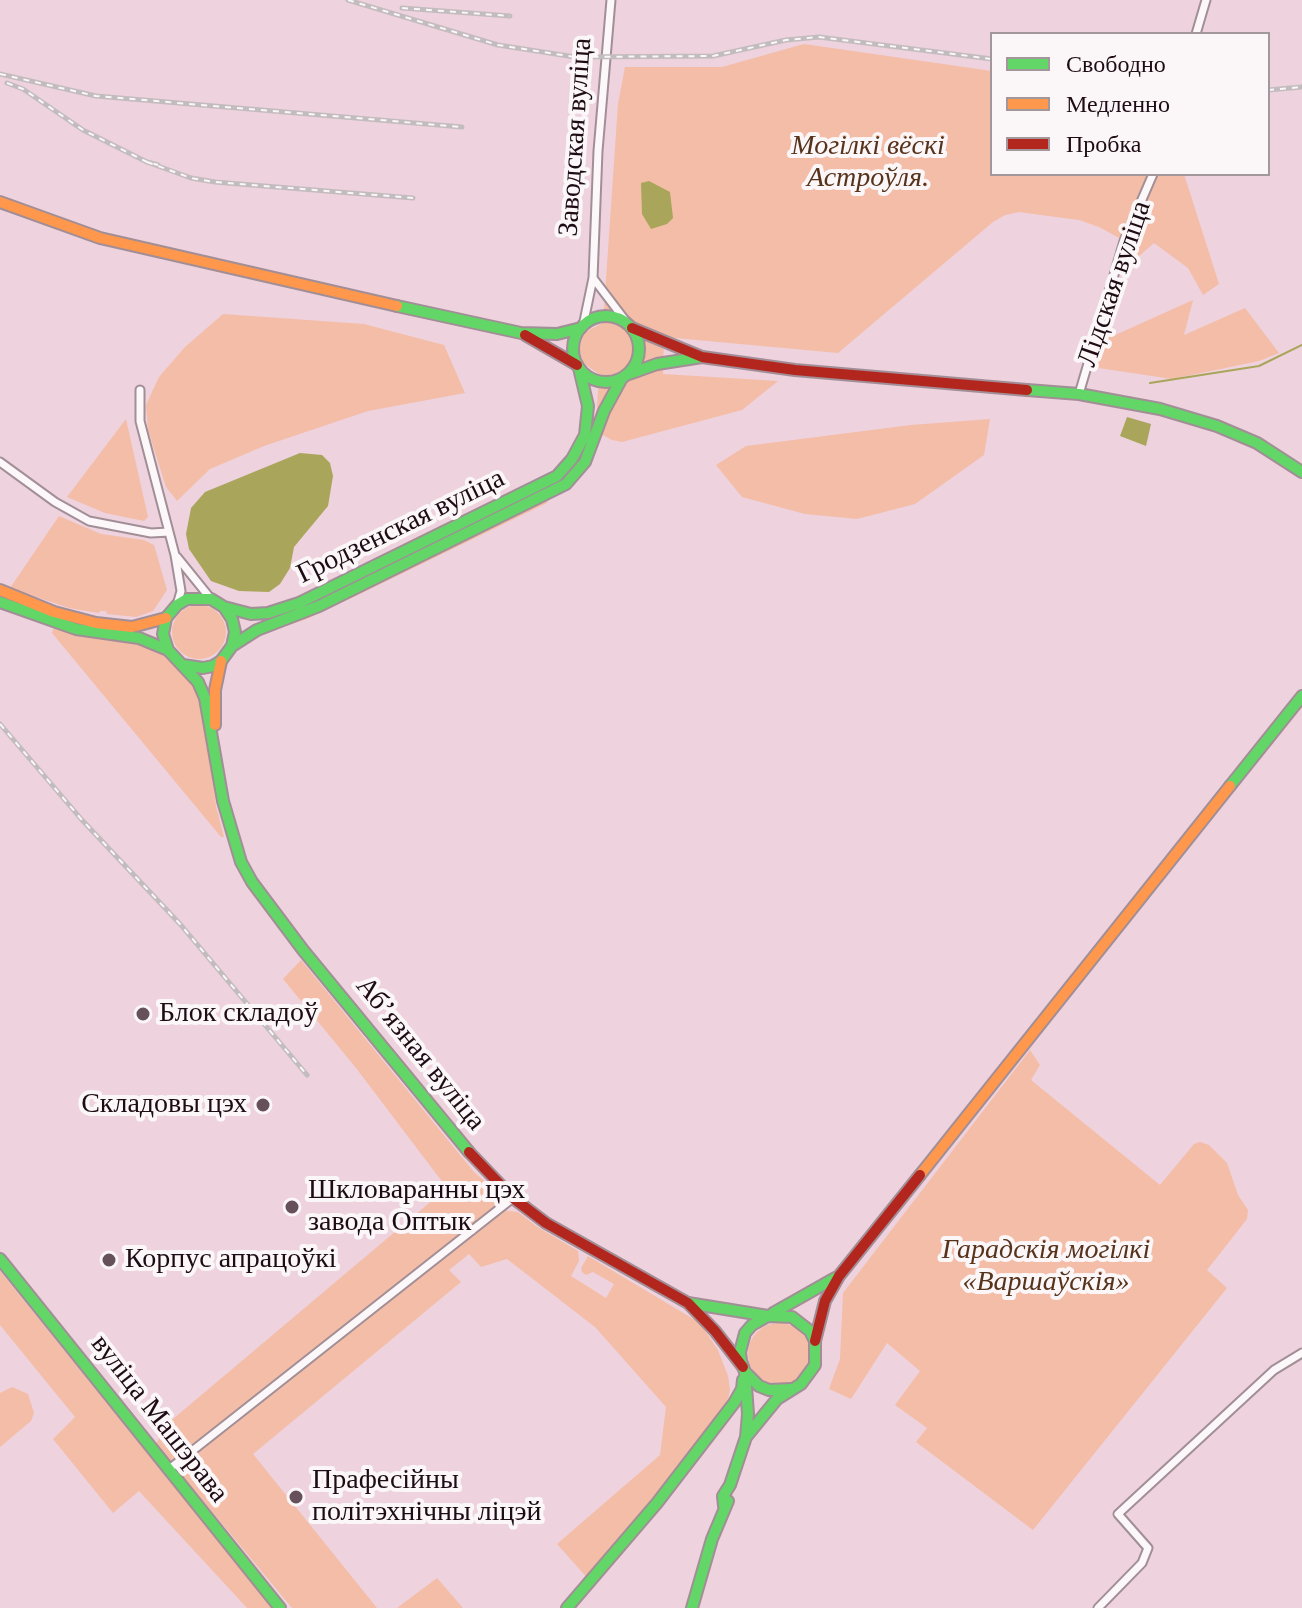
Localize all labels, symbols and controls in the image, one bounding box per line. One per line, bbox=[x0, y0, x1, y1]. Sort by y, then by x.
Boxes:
legend bbox=[990, 32, 1270, 176]
street label: Заводская вуліца bbox=[552, 37, 600, 237]
text: Свободно bbox=[1066, 51, 1166, 77]
text: Медленно bbox=[1066, 91, 1170, 117]
park label: Могілкі вёскі Астроўля. bbox=[791, 130, 945, 196]
text: Пробка bbox=[1066, 131, 1142, 157]
street label: Лідская вуліца bbox=[1071, 197, 1159, 371]
street label: Гродзенская вуліца bbox=[292, 462, 510, 592]
street label: Абʼязная вуліца bbox=[348, 970, 492, 1138]
place label: Блок складоў bbox=[159, 997, 318, 1031]
marker: Блок складоў bbox=[134, 1005, 152, 1023]
place label: Складовы цэх bbox=[81, 1088, 247, 1122]
marker: Складовы цэх bbox=[254, 1096, 272, 1114]
place label: Шкловаранны цэх завода Оптык bbox=[308, 1174, 525, 1240]
marker: Шкловаранны цэх завода Оптык bbox=[283, 1198, 301, 1216]
park label: Гарадскія могілкі «Варшаўскія» bbox=[942, 1234, 1150, 1300]
place label: Корпус апрацоўкі bbox=[125, 1243, 337, 1277]
marker: Корпус апрацоўкі bbox=[100, 1251, 118, 1269]
street label: вуліца Машэрава bbox=[83, 1328, 235, 1510]
place label: Прафесійны політэхнічны ліцэй bbox=[312, 1464, 542, 1530]
marker: Прафесійны політэхнічны ліцэй bbox=[287, 1488, 305, 1506]

